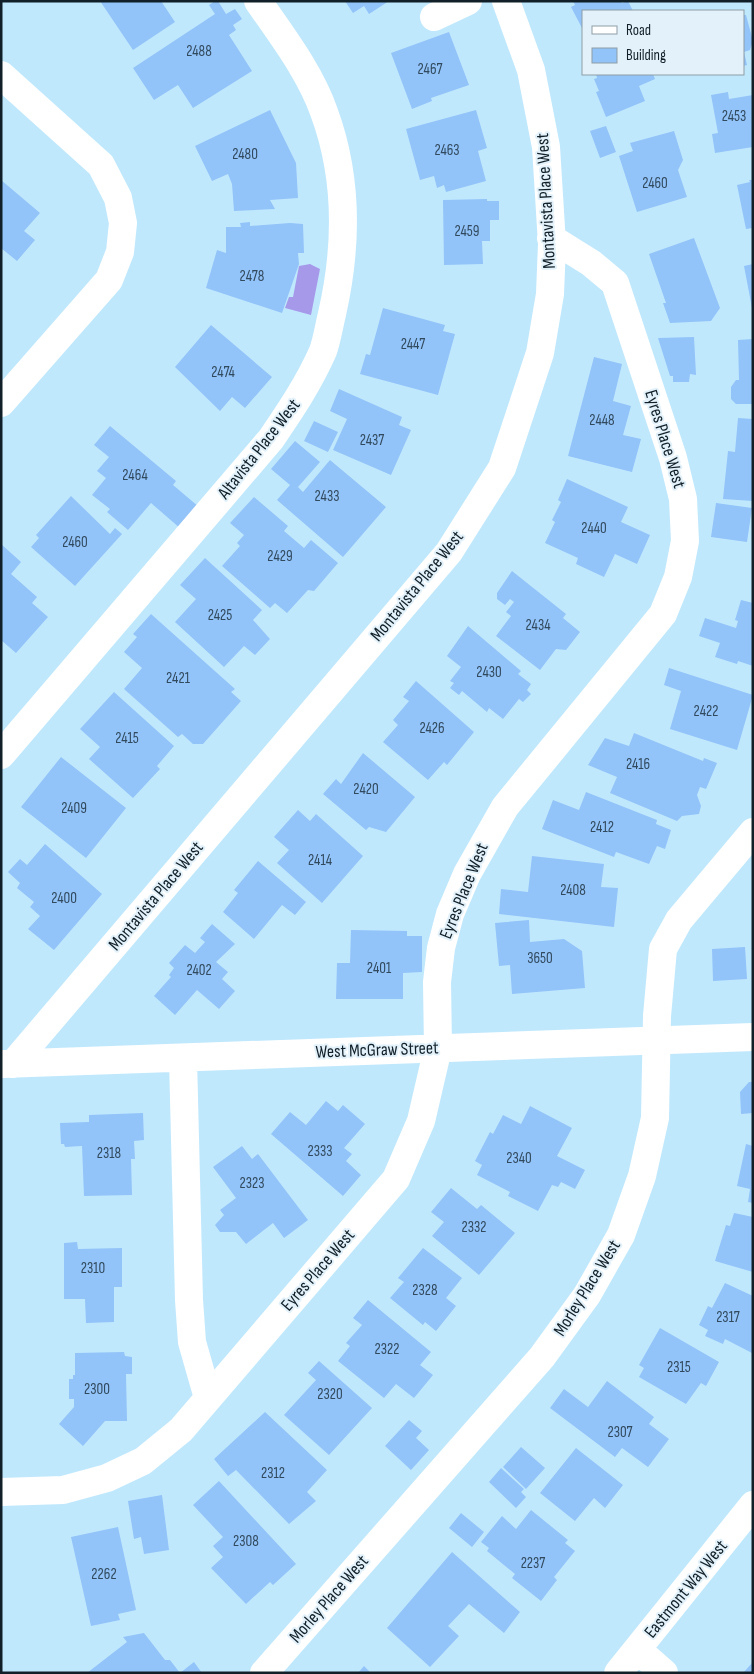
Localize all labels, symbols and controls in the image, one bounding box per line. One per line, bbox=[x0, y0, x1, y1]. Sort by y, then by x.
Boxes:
legend bbox=[582, 10, 744, 75]
text: Road bbox=[626, 21, 651, 40]
house number: 2488 bbox=[186, 42, 212, 61]
text: Building bbox=[626, 46, 666, 65]
house number: 2467 bbox=[418, 60, 442, 79]
house number: 2453 bbox=[722, 107, 746, 126]
street label: Montavista Place West bbox=[532, 132, 560, 269]
house number: 2463 bbox=[434, 141, 460, 160]
house number: 2480 bbox=[232, 145, 258, 164]
house number: 2460 bbox=[642, 174, 668, 193]
house number: 2459 bbox=[454, 222, 480, 241]
house number: 2478 bbox=[240, 267, 264, 286]
house number: 2447 bbox=[401, 335, 425, 354]
house number: 2474 bbox=[211, 363, 235, 382]
street label: Eyres Place West bbox=[640, 387, 690, 491]
street label: Altavista Place West bbox=[213, 394, 305, 504]
house number: 2448 bbox=[589, 411, 615, 430]
house number: 2437 bbox=[360, 431, 384, 450]
house number: 2464 bbox=[122, 466, 148, 485]
house number: 2433 bbox=[314, 487, 340, 506]
house number: 2440 bbox=[581, 519, 607, 538]
street label: Montavista Place West bbox=[366, 526, 468, 645]
house number: 2460 bbox=[62, 533, 88, 552]
house number: 2429 bbox=[267, 547, 293, 566]
house number: 2425 bbox=[208, 606, 232, 625]
house number: 2434 bbox=[525, 616, 551, 635]
house number: 2430 bbox=[476, 663, 502, 682]
house number: 2421 bbox=[166, 669, 191, 688]
house number: 2422 bbox=[694, 702, 718, 721]
house number: 2426 bbox=[419, 719, 445, 738]
house number: 2415 bbox=[115, 729, 139, 748]
house number: 2416 bbox=[626, 755, 650, 774]
house number: 2420 bbox=[353, 780, 379, 799]
house number: 2409 bbox=[61, 799, 87, 818]
house number: 2412 bbox=[590, 818, 614, 837]
street label: Montavista Place West bbox=[104, 837, 208, 955]
street label: Eyres Place West bbox=[435, 840, 493, 942]
house number: 2414 bbox=[308, 851, 332, 870]
house number: 2408 bbox=[560, 881, 586, 900]
house number: 2400 bbox=[51, 889, 77, 908]
house number: 3650 bbox=[527, 949, 553, 968]
house number: 2401 bbox=[367, 959, 392, 978]
house number: 2402 bbox=[186, 961, 212, 980]
street label: West McGraw Street bbox=[315, 1037, 439, 1063]
house number: 2333 bbox=[307, 1142, 333, 1161]
house number: 2318 bbox=[97, 1144, 121, 1163]
house number: 2340 bbox=[506, 1149, 532, 1168]
house number: 2323 bbox=[239, 1174, 265, 1193]
house number: 2332 bbox=[462, 1218, 487, 1237]
street label: Eyres Place West bbox=[277, 1224, 360, 1315]
street label: Morley Place West bbox=[549, 1236, 625, 1340]
house number: 2310 bbox=[81, 1259, 105, 1278]
house number: 2328 bbox=[412, 1281, 438, 1300]
house number: 2317 bbox=[716, 1308, 740, 1327]
house number: 2322 bbox=[375, 1340, 399, 1359]
house number: 2315 bbox=[667, 1358, 691, 1377]
house number: 2300 bbox=[84, 1380, 110, 1399]
house number: 2320 bbox=[317, 1385, 343, 1404]
house number: 2307 bbox=[607, 1423, 633, 1442]
house number: 2312 bbox=[261, 1464, 285, 1483]
house number: 2308 bbox=[233, 1532, 259, 1551]
street label: Eastmont Way West bbox=[640, 1535, 732, 1642]
street label: Morley Place West bbox=[285, 1550, 373, 1647]
house number: 2237 bbox=[521, 1554, 545, 1573]
house number: 2262 bbox=[91, 1565, 117, 1584]

